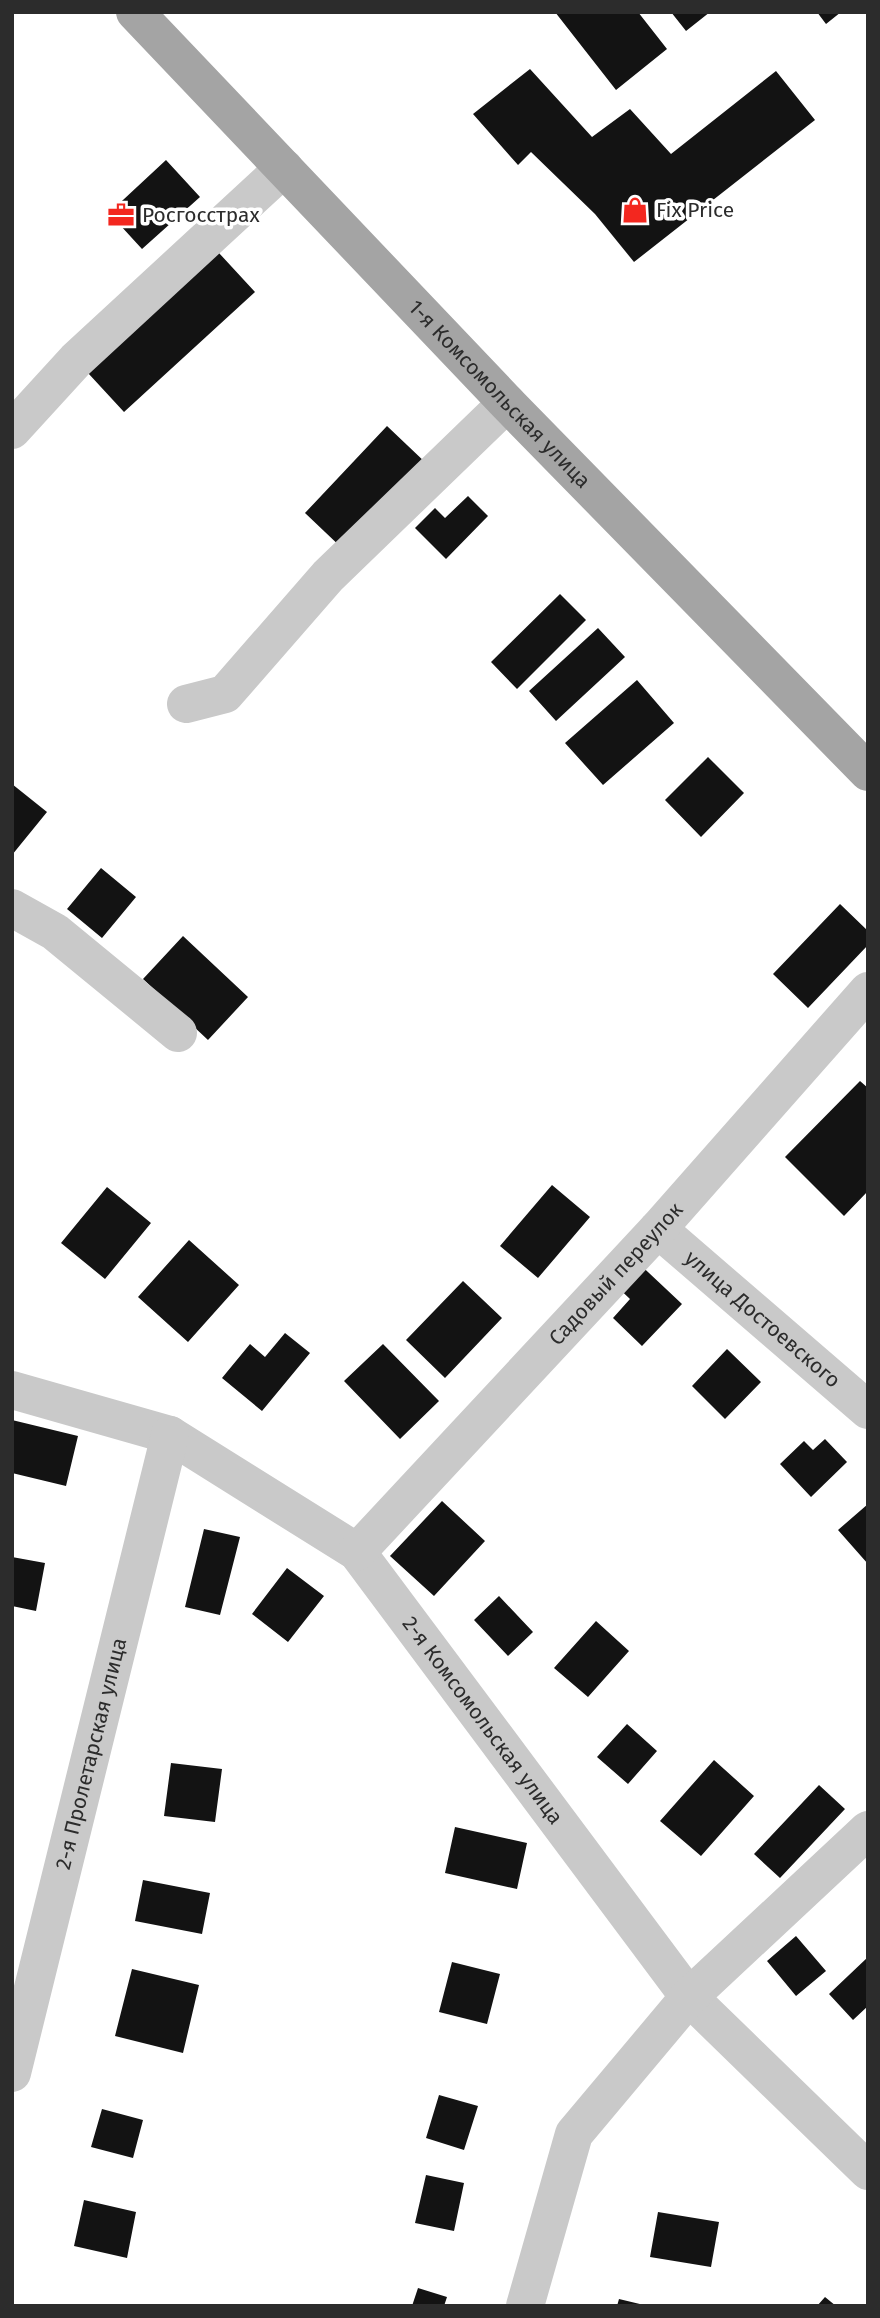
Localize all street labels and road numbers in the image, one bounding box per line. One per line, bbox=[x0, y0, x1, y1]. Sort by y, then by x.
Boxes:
street label: 1-я Комсомольская улица bbox=[403, 294, 596, 494]
street label: Садовый переулок bbox=[543, 1197, 688, 1351]
street label: улица Достоевского bbox=[679, 1245, 846, 1393]
street label: 2-я Комсомольская улица bbox=[397, 1611, 569, 1830]
street label: 2-я Пролетарская улица bbox=[50, 1635, 132, 1872]

